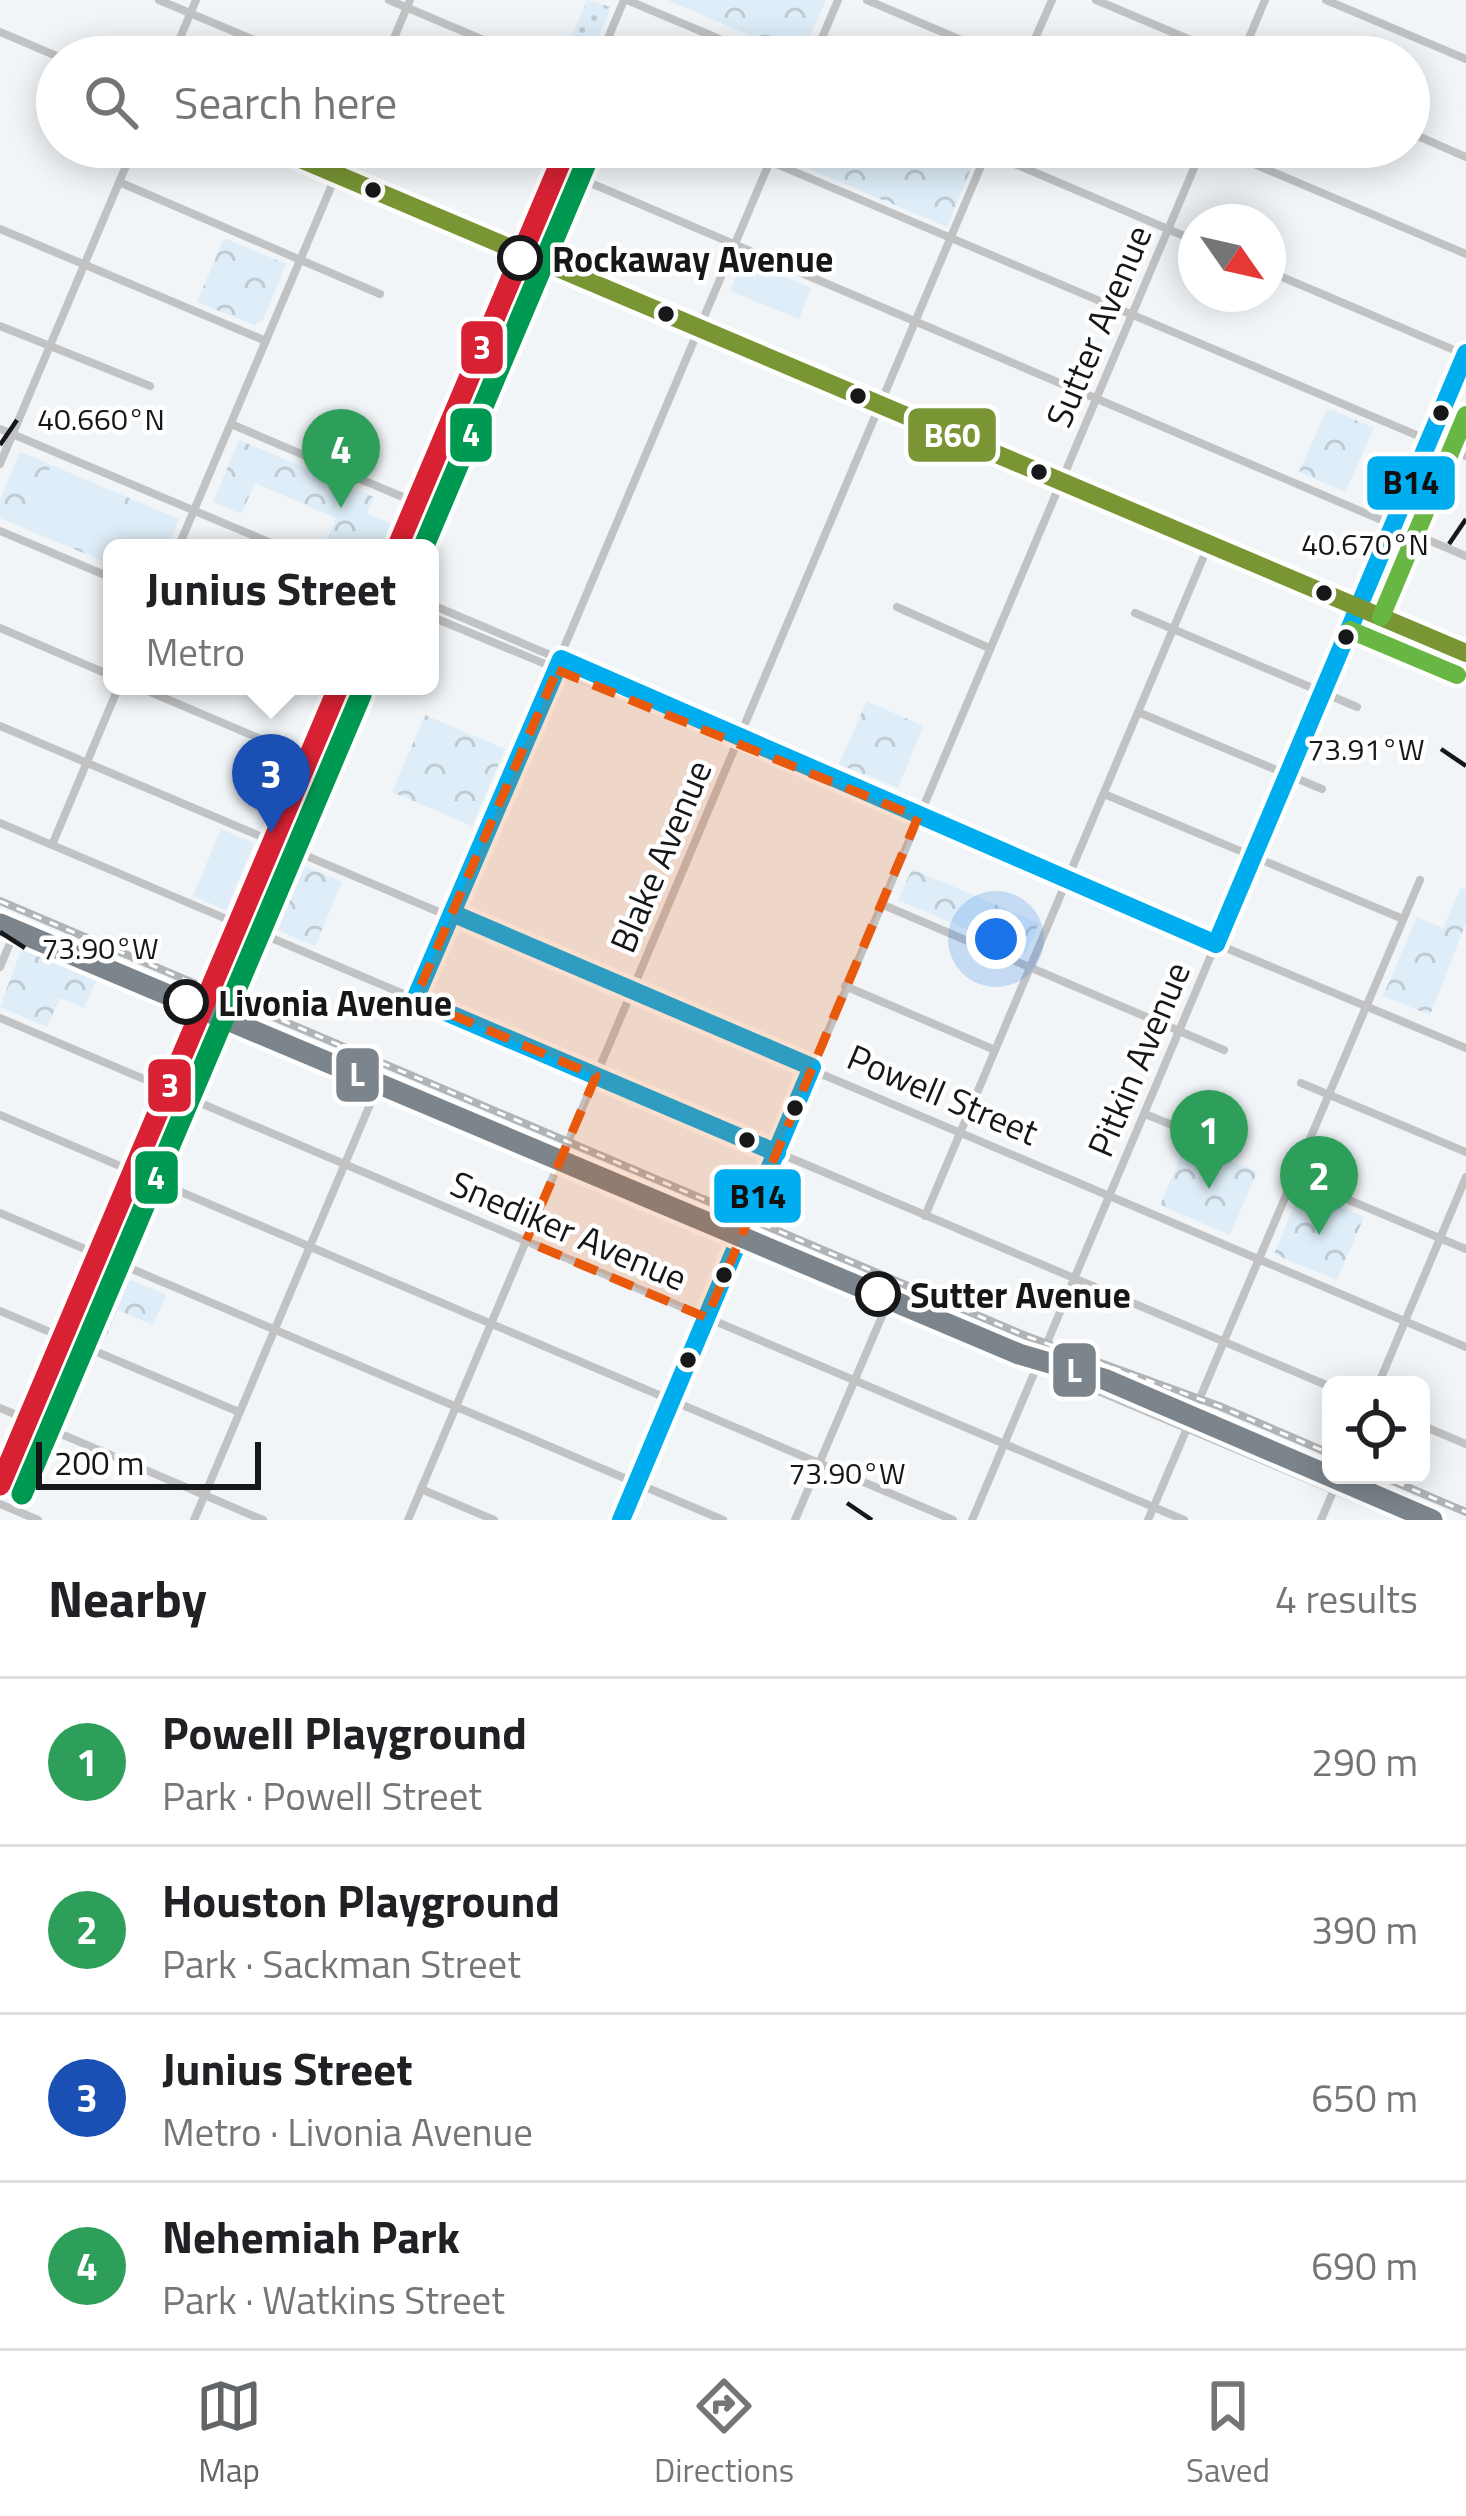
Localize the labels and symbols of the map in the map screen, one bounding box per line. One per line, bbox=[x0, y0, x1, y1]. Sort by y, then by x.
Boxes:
unlabelled marker bbox=[362, 179, 384, 201]
north arrow bbox=[1178, 204, 1286, 312]
street label: Sutter Avenue bbox=[1031, 216, 1165, 436]
place label: Rockaway Avenue bbox=[552, 231, 833, 286]
marker: Rockaway Avenue bbox=[499, 237, 541, 279]
unlabelled marker bbox=[655, 303, 677, 325]
line badge: 3 bbox=[459, 319, 505, 376]
text: 3 bbox=[473, 322, 491, 372]
unlabelled marker bbox=[847, 385, 869, 407]
text: 40.660°N bbox=[37, 396, 165, 442]
unlabelled marker bbox=[1430, 402, 1452, 424]
line badge: 4 bbox=[448, 406, 494, 464]
line badge: B60 bbox=[906, 406, 998, 464]
pin: 4 bbox=[302, 409, 380, 508]
text: 4 bbox=[462, 409, 480, 459]
text: B60 bbox=[923, 410, 981, 460]
line badge: B14 bbox=[1365, 454, 1457, 512]
text: B14 bbox=[1382, 457, 1440, 507]
unlabelled marker bbox=[1028, 461, 1050, 483]
text: 40.670°N bbox=[1301, 521, 1429, 567]
unlabelled marker bbox=[1313, 582, 1335, 604]
unlabelled marker bbox=[1335, 626, 1357, 648]
text: 73.91°W bbox=[1307, 726, 1425, 772]
pin: 3 bbox=[232, 734, 310, 833]
street label: Blake Avenue bbox=[595, 751, 725, 961]
your location bbox=[966, 909, 1026, 969]
text: 73.90°W bbox=[41, 925, 159, 971]
street label: Pitkin Avenue bbox=[1072, 953, 1204, 1165]
place label: Livonia Avenue bbox=[218, 975, 452, 1030]
marker: Livonia Avenue bbox=[165, 981, 207, 1023]
street label: Powell Street bbox=[839, 1029, 1047, 1159]
line badge: L bbox=[334, 1046, 381, 1104]
text: L bbox=[349, 1049, 365, 1099]
line badge: 3 bbox=[146, 1057, 193, 1114]
text: 3 bbox=[161, 1060, 179, 1110]
pin: 1 bbox=[1170, 1090, 1248, 1189]
unlabelled marker bbox=[784, 1097, 806, 1119]
unlabelled marker bbox=[736, 1129, 758, 1151]
pin: 2 bbox=[1280, 1136, 1358, 1235]
line badge: 4 bbox=[133, 1149, 180, 1206]
text: 4 bbox=[147, 1152, 165, 1202]
street label: Snediker Avenue bbox=[442, 1155, 696, 1305]
line badge: B14 bbox=[712, 1167, 803, 1225]
text: B14 bbox=[729, 1171, 787, 1221]
unlabelled marker bbox=[713, 1264, 735, 1286]
place label: Sutter Avenue bbox=[910, 1267, 1131, 1322]
marker: Sutter Avenue bbox=[857, 1273, 899, 1315]
line badge: L bbox=[1051, 1341, 1098, 1399]
text: L bbox=[1066, 1345, 1082, 1395]
unlabelled marker bbox=[677, 1349, 699, 1371]
scale bar bbox=[36, 1436, 261, 1489]
text: 73.90°W bbox=[788, 1450, 906, 1496]

